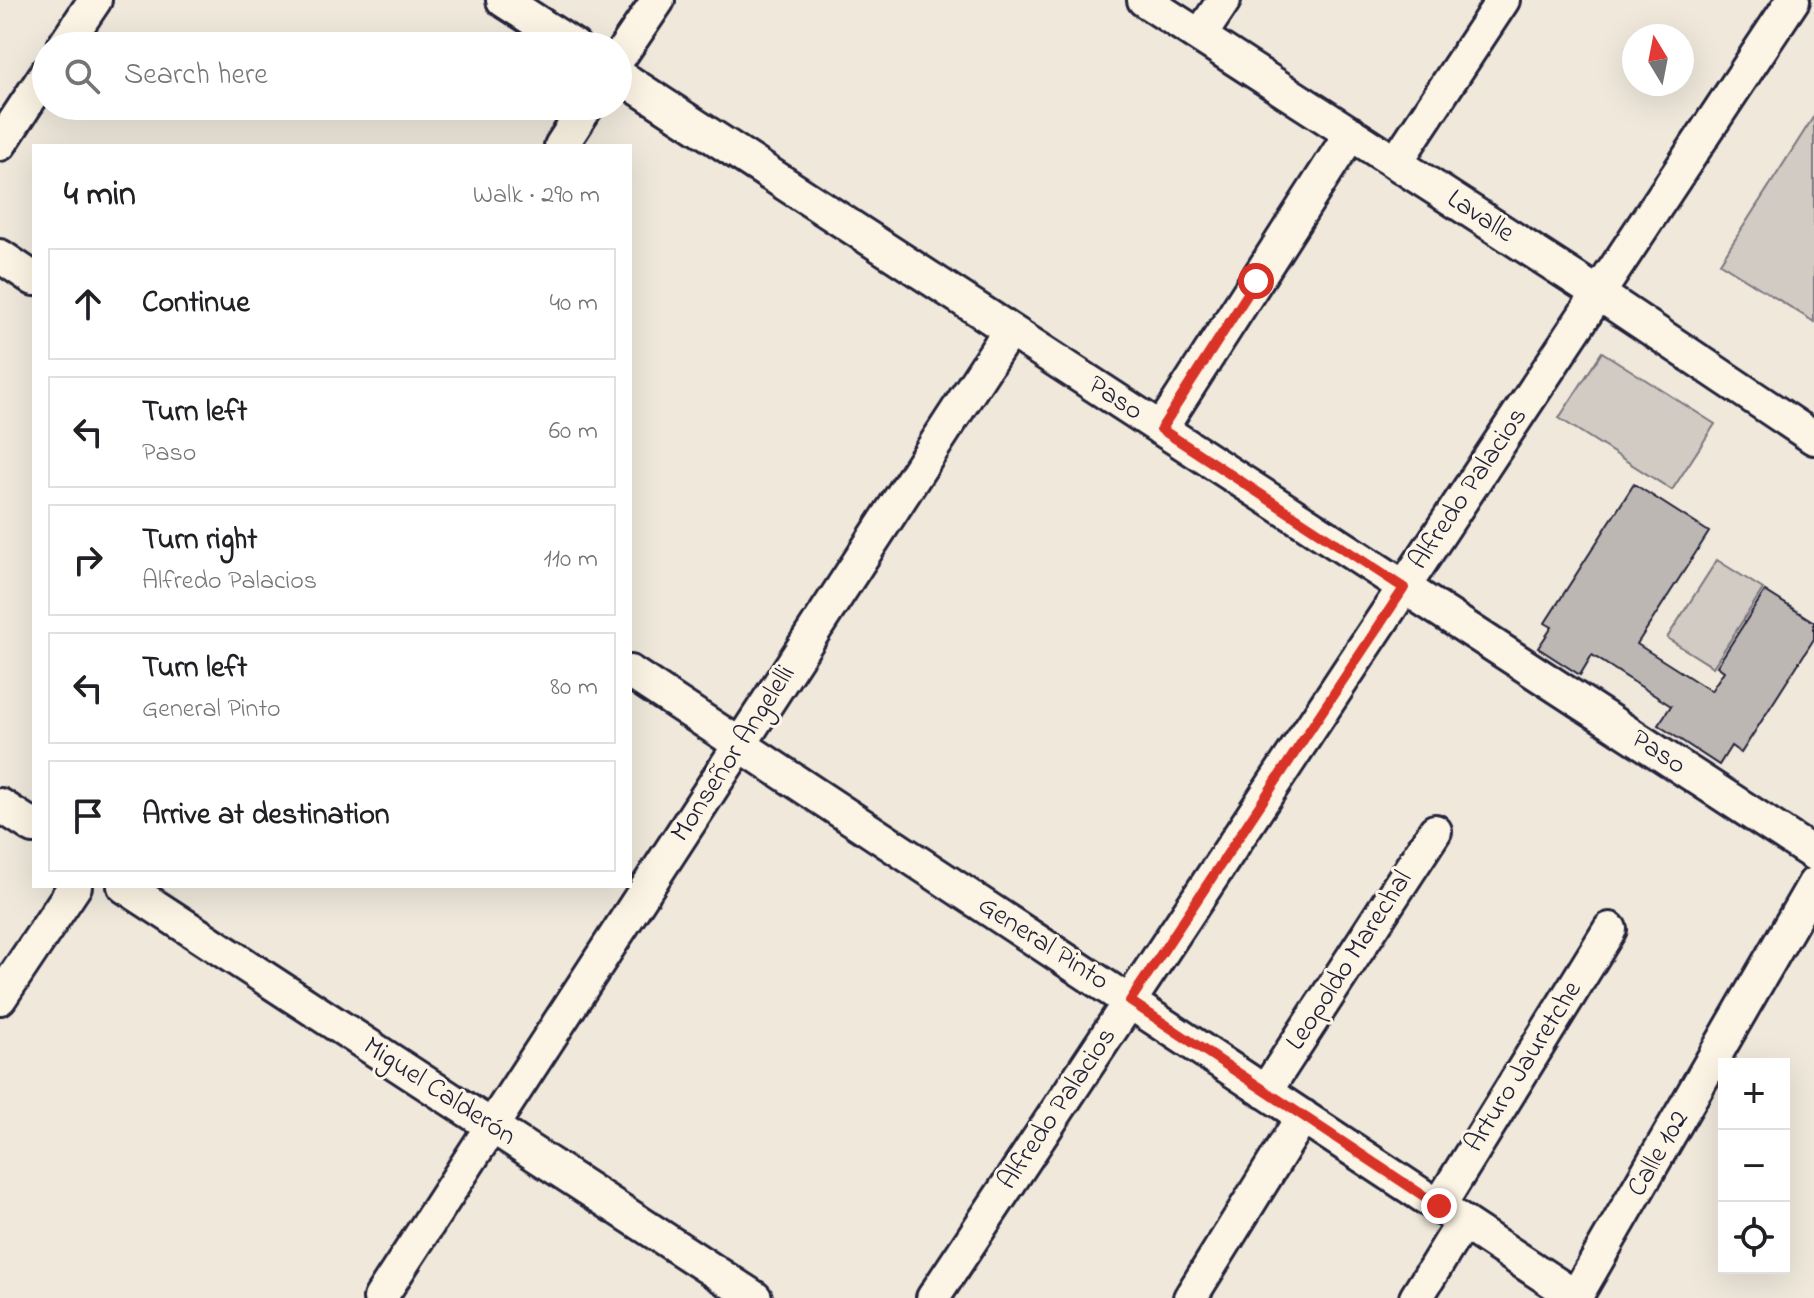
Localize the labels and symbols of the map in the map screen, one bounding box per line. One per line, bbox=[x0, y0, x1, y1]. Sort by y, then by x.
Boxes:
north arrow bbox=[1622, 24, 1694, 96]
street label: Lavalle bbox=[1438, 180, 1522, 254]
route start bbox=[1238, 263, 1274, 299]
street label: Paso bbox=[1079, 366, 1151, 432]
street label: Alfredo Palacios bbox=[1399, 399, 1539, 579]
street label: Monseñor Angelelli bbox=[661, 657, 807, 851]
street label: Paso bbox=[1622, 720, 1694, 786]
street label: Leopoldo Marechal bbox=[1276, 863, 1424, 1059]
street label: General Pinto bbox=[969, 886, 1117, 1002]
street label: Arturo Jauretche bbox=[1455, 973, 1593, 1161]
street label: Alfredo Palacios bbox=[988, 1019, 1128, 1199]
street label: Miguel Calderón bbox=[354, 1027, 524, 1157]
street label: Calle 102 bbox=[1618, 1103, 1700, 1205]
route end bbox=[1421, 1188, 1457, 1224]

